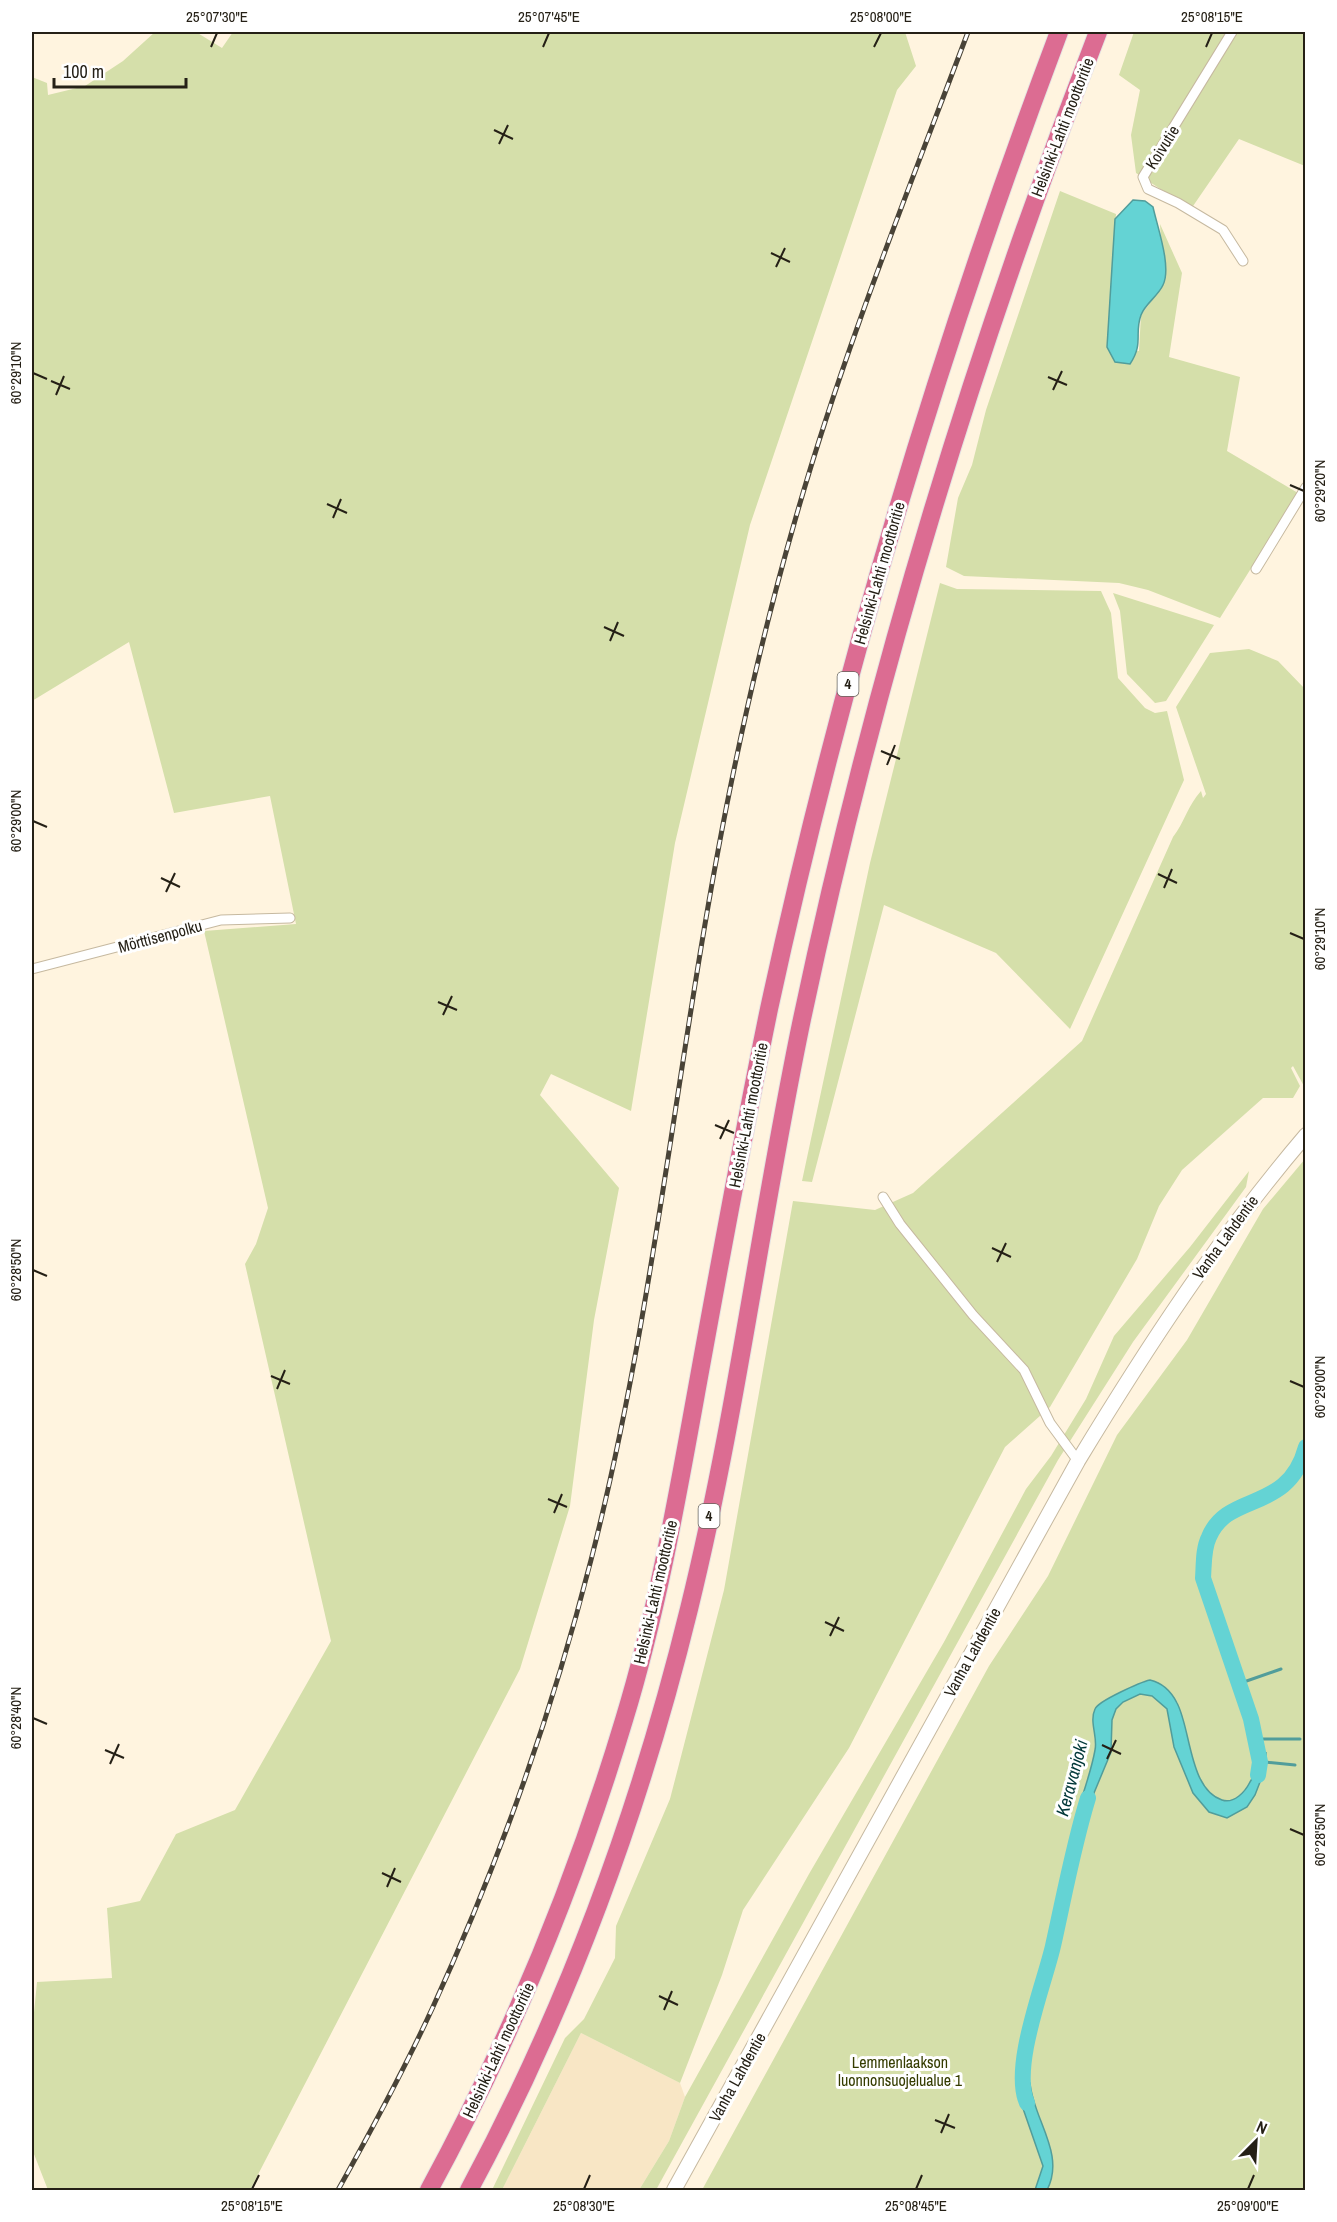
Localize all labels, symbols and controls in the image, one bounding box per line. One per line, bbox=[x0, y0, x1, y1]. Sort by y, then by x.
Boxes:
text: 25°07'30"E bbox=[186, 6, 248, 27]
text: 25°07'45"E bbox=[518, 6, 580, 27]
text: 25°08'00"E bbox=[850, 6, 912, 27]
text: 25°08'15"E bbox=[1181, 6, 1243, 27]
scale bar bbox=[54, 51, 186, 89]
street label: Helsinki-Lahti moottoritie bbox=[1025, 54, 1099, 200]
text: 100 m bbox=[63, 59, 104, 84]
street label: Koivutie bbox=[1140, 121, 1184, 173]
text: 60°29'10"N bbox=[5, 342, 26, 404]
text: 60°29'20"N bbox=[1309, 460, 1330, 522]
street label: Helsinki-Lahti moottoritie bbox=[848, 499, 910, 647]
road number: 4 bbox=[838, 672, 858, 696]
text: 60°29'00"N bbox=[5, 790, 26, 852]
text: 60°29'10"N bbox=[1309, 908, 1330, 970]
street label: Mörttisenpolku bbox=[116, 914, 204, 958]
street label: Helsinki-Lahti moottoritie bbox=[723, 1041, 773, 1189]
street label: Vanha Lahdentie bbox=[1187, 1190, 1263, 1284]
text: 60°28'50"N bbox=[5, 1239, 26, 1301]
text: 60°29'00"N bbox=[1309, 1356, 1330, 1418]
road number: 4 bbox=[698, 1504, 720, 1528]
street label: Helsinki-Lahti moottoritie bbox=[628, 1518, 682, 1666]
street label: Vanha Lahdentie bbox=[938, 1603, 1006, 1701]
text: 60°28'40"N bbox=[5, 1687, 26, 1749]
water label: Keravanjoki bbox=[1049, 1737, 1094, 1819]
text: 60°28'50"N bbox=[1309, 1804, 1330, 1866]
street label: Helsinki-Lahti moottoritie bbox=[457, 1979, 539, 2121]
street label: Vanha Lahdentie bbox=[703, 2028, 771, 2126]
park label: Lemmenlaakson luonnonsuojelualue 1 bbox=[838, 2051, 963, 2091]
north arrow bbox=[1226, 2111, 1286, 2171]
text: N bbox=[1253, 2115, 1271, 2139]
text: 25°08'15"E bbox=[221, 2195, 283, 2216]
text: 25°08'30"E bbox=[553, 2195, 615, 2216]
text: 25°08'45"E bbox=[885, 2195, 947, 2216]
text: 25°09'00"E bbox=[1217, 2195, 1279, 2216]

